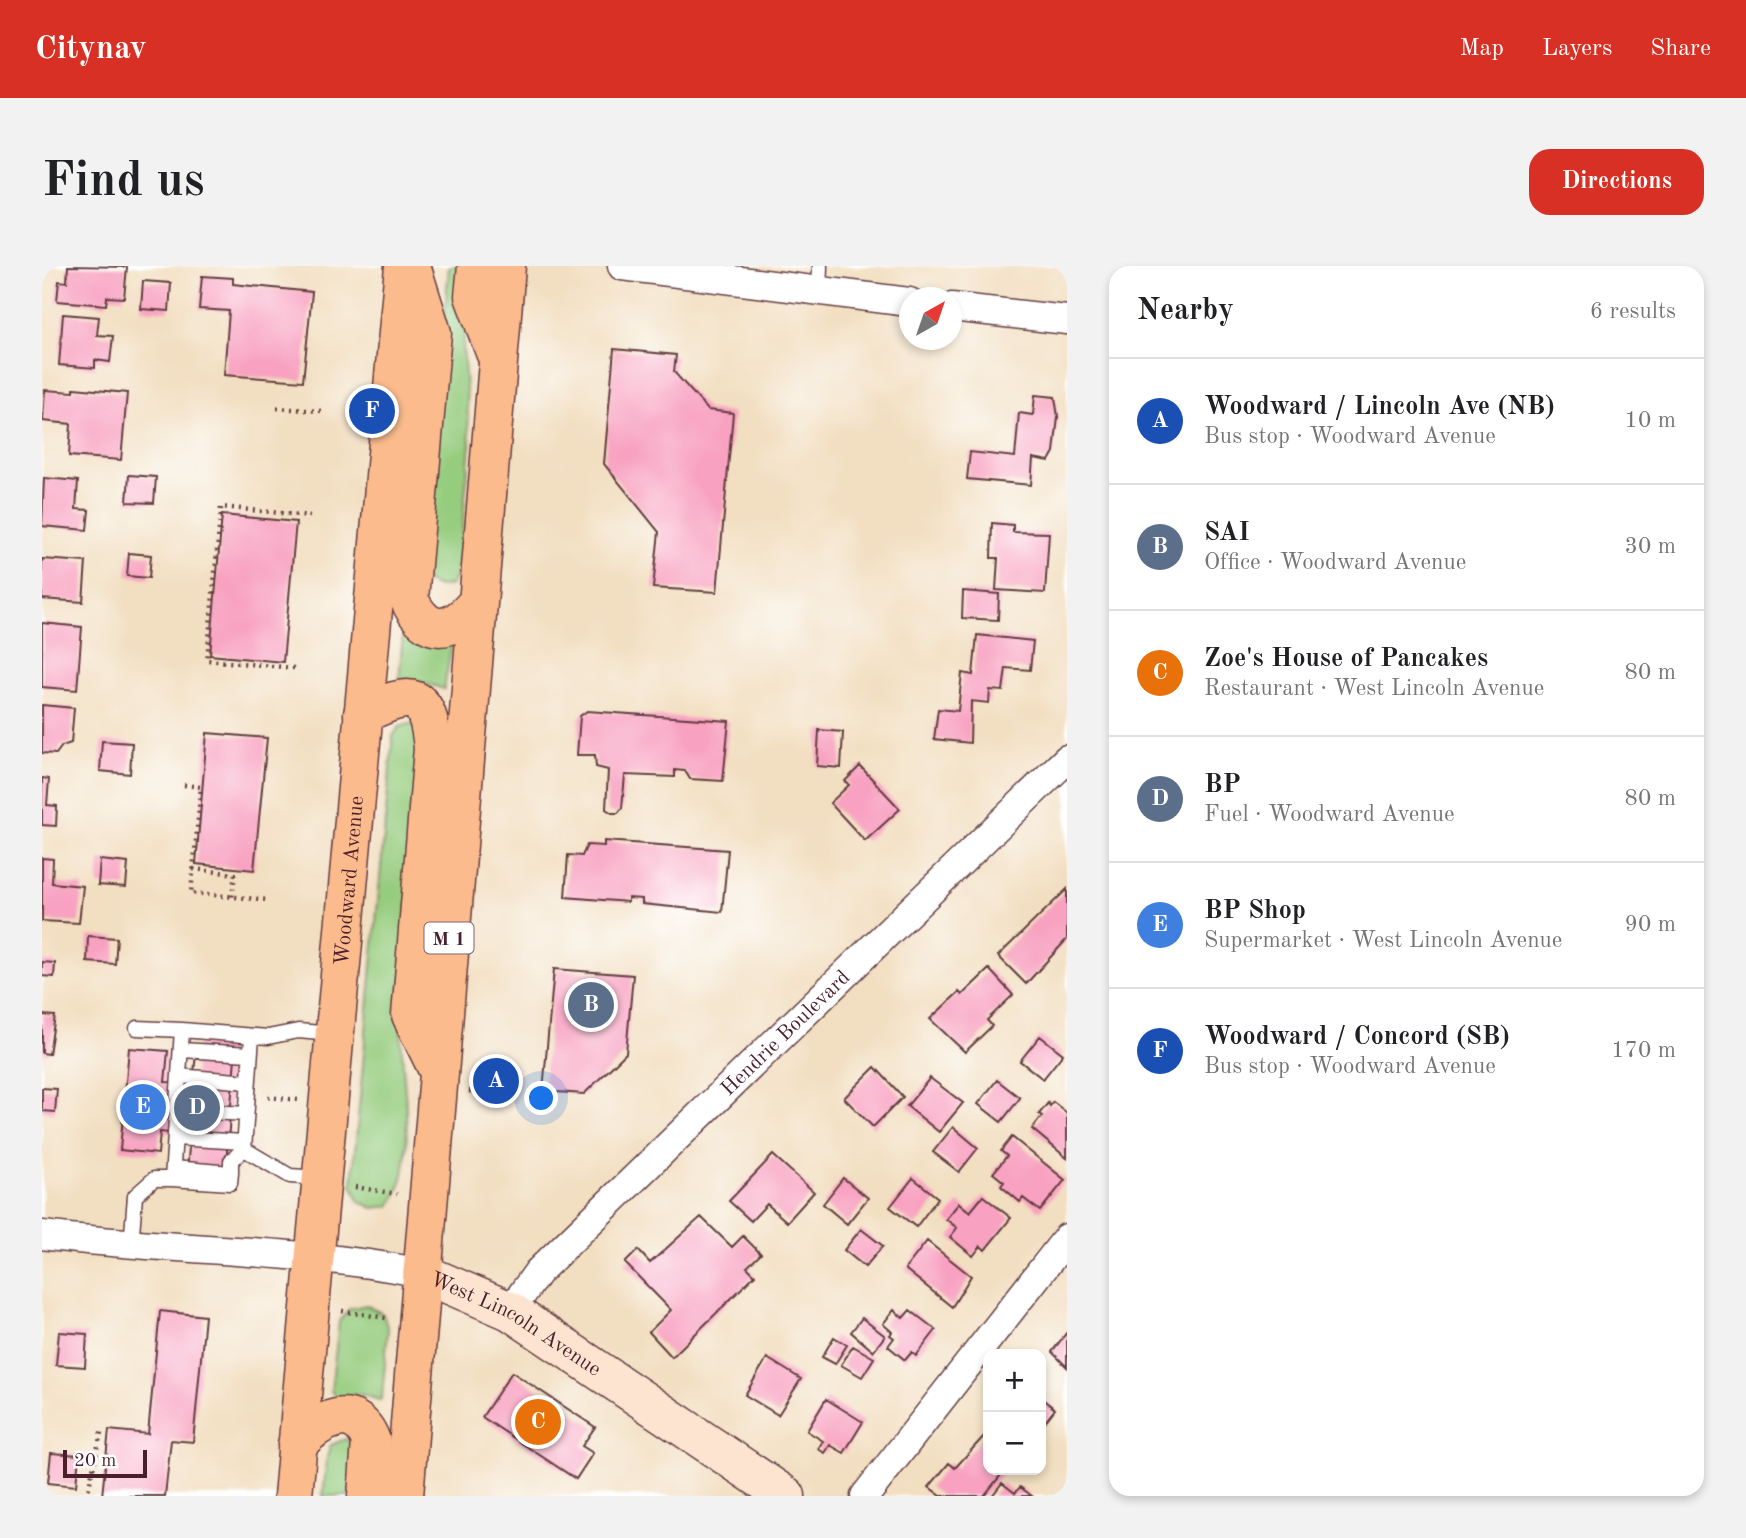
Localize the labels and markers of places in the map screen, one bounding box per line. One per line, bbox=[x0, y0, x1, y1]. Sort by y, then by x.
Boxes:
pin: F bbox=[349, 385, 395, 437]
pin: B bbox=[568, 979, 614, 1031]
pin: A bbox=[473, 1055, 519, 1107]
pin: E bbox=[120, 1081, 166, 1133]
pin: D bbox=[174, 1082, 220, 1134]
pin: C bbox=[515, 1396, 561, 1448]

